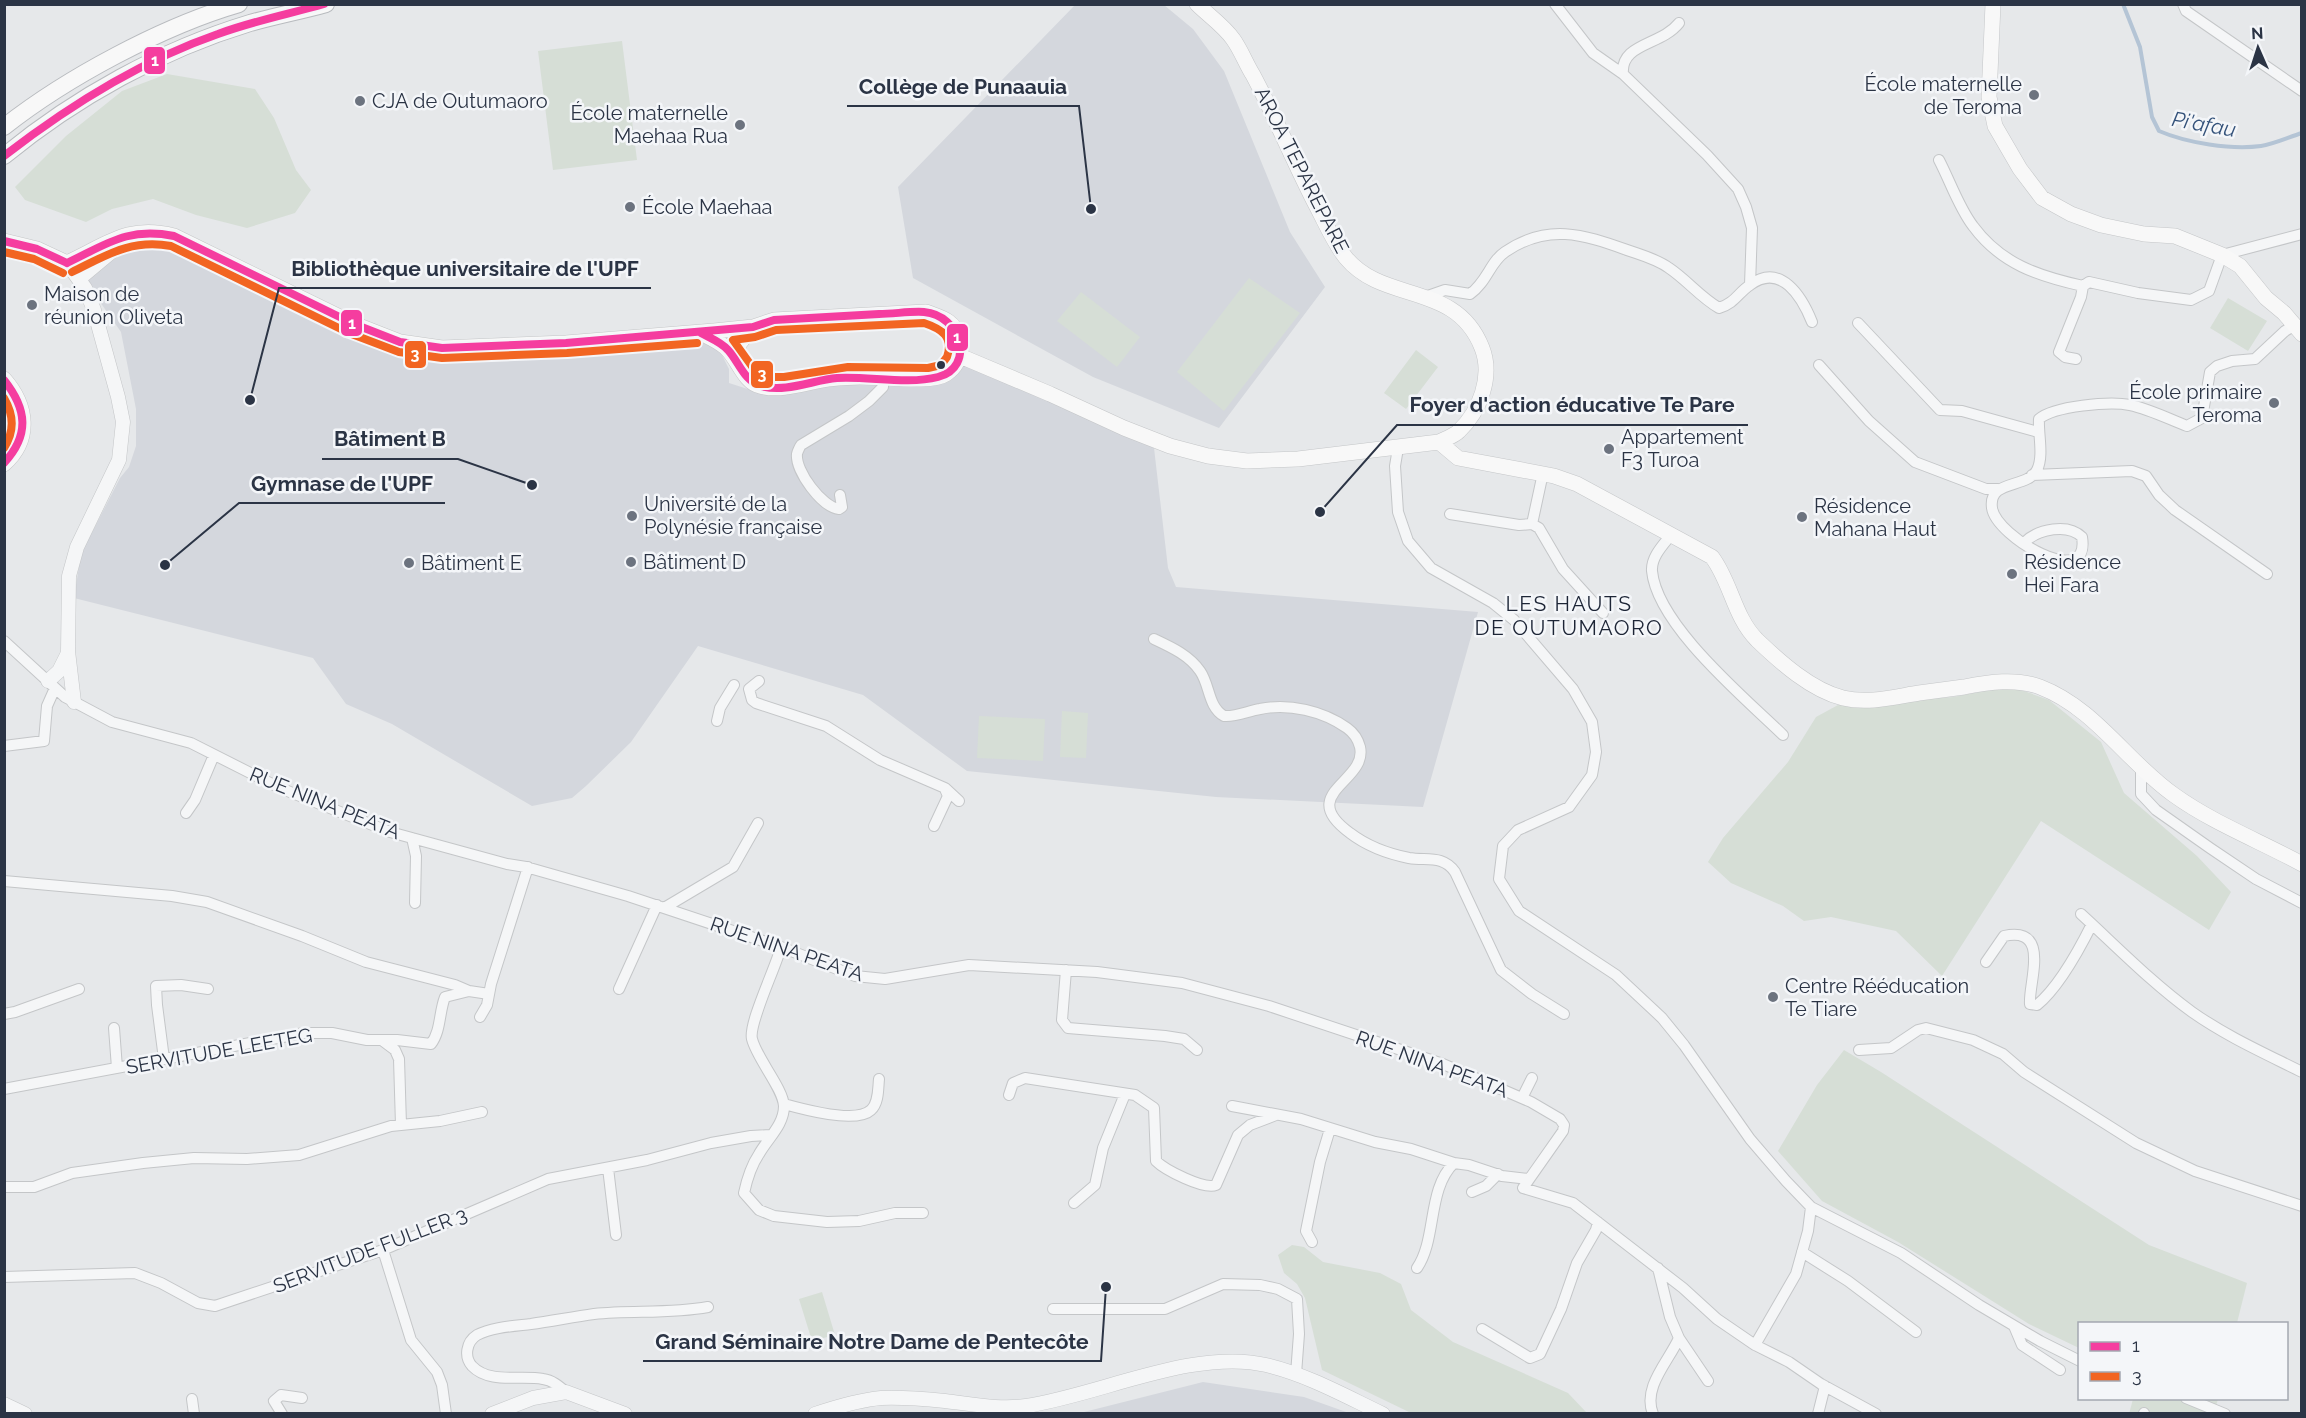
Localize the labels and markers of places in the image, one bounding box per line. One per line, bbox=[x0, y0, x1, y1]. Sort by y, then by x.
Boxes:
callout: Collège de Punaauia bbox=[847, 67, 1079, 106]
place label: École maternelle de Teroma bbox=[1865, 72, 2022, 119]
marker: École maternelle de Teroma bbox=[2027, 88, 2041, 102]
place label: CJA de Outumaoro bbox=[372, 89, 548, 113]
marker: CJA de Outumaoro bbox=[353, 94, 367, 108]
place label: École maternelle Maehaa Rua bbox=[571, 101, 728, 148]
marker: École maternelle Maehaa Rua bbox=[733, 118, 747, 132]
place label: École Maehaa bbox=[642, 195, 772, 219]
marker: École Maehaa bbox=[623, 200, 637, 214]
callout: Bibliothèque universitaire de l'UPF bbox=[279, 249, 651, 288]
place label: Maison de réunion Oliveta bbox=[44, 282, 183, 329]
marker: Maison de réunion Oliveta bbox=[25, 298, 39, 312]
unlabelled marker bbox=[935, 359, 947, 371]
place label: École primaire Teroma bbox=[2129, 380, 2262, 427]
callout: Foyer d'action éducative Te Pare bbox=[1397, 386, 1748, 425]
marker: École primaire Teroma bbox=[2267, 396, 2281, 410]
callout: Bâtiment B bbox=[322, 420, 458, 459]
place label: Appartement F3 Turoa bbox=[1621, 425, 1744, 472]
marker: Appartement F3 Turoa bbox=[1602, 442, 1616, 456]
callout: Gymnase de l'UPF bbox=[239, 464, 445, 503]
place label: Université de la Polynésie française bbox=[644, 492, 822, 539]
place label: Résidence Mahana Haut bbox=[1814, 494, 1937, 541]
marker: Université de la Polynésie française bbox=[625, 509, 639, 523]
marker: Résidence Mahana Haut bbox=[1795, 510, 1809, 524]
place label: Bâtiment D bbox=[643, 550, 746, 574]
place label: Résidence Hei Fara bbox=[2024, 550, 2121, 597]
place label: Bâtiment E bbox=[421, 551, 522, 575]
marker: Bâtiment D bbox=[624, 555, 638, 569]
marker: Bâtiment E bbox=[402, 556, 416, 570]
marker: Résidence Hei Fara bbox=[2005, 567, 2019, 581]
place label: Centre Rééducation Te Tiare bbox=[1785, 974, 1969, 1021]
marker: Centre Rééducation Te Tiare bbox=[1766, 990, 1780, 1004]
callout: Grand Séminaire Notre Dame de Pentecôte bbox=[643, 1322, 1101, 1361]

